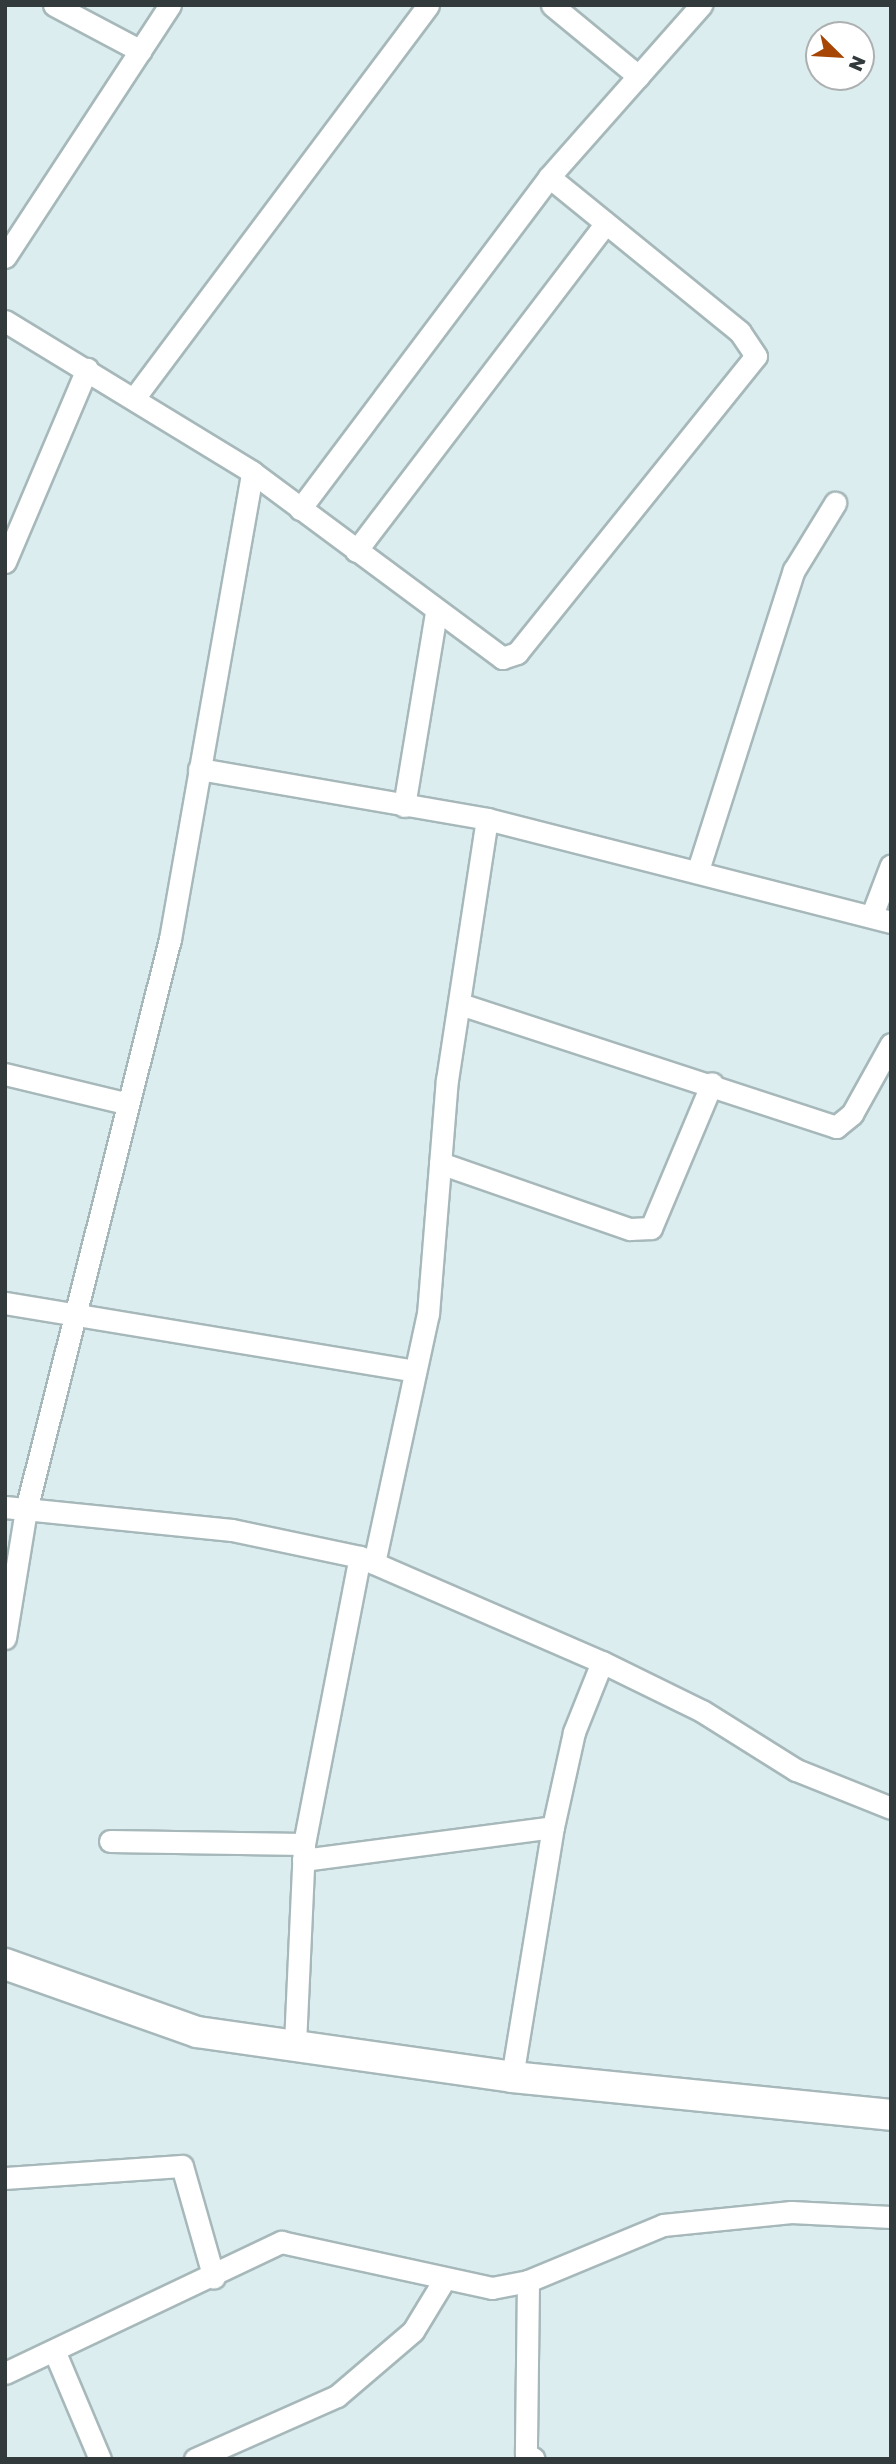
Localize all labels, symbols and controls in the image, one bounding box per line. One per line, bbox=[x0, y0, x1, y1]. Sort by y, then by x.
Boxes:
north arrow bbox=[805, 21, 875, 91]
text: N bbox=[844, 53, 871, 75]

